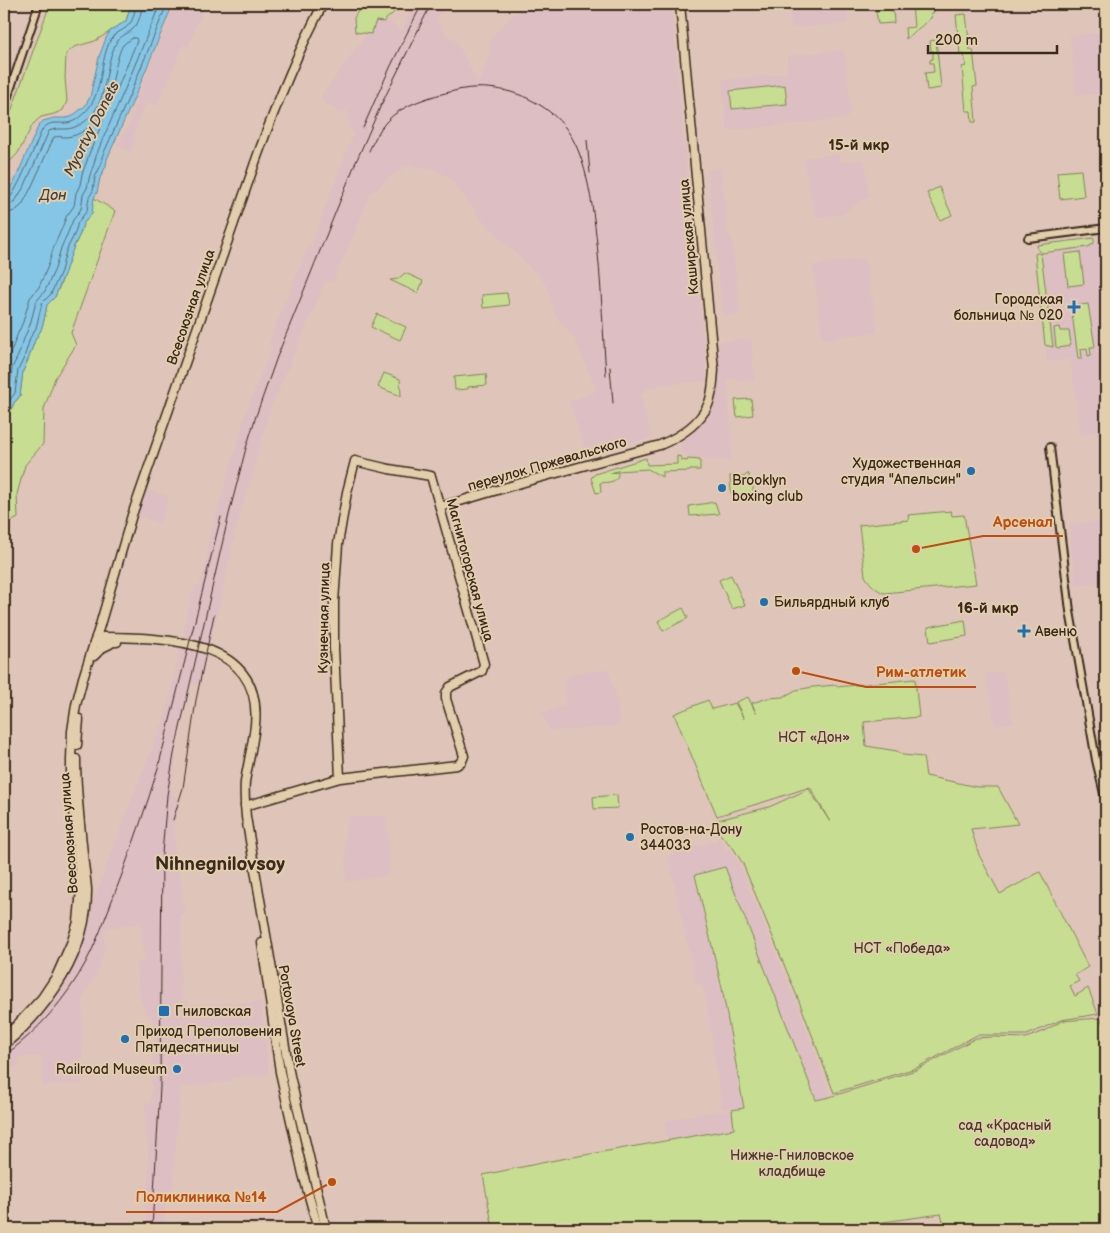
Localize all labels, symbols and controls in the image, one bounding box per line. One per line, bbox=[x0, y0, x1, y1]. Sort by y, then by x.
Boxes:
scale bar bbox=[928, 22, 1056, 54]
text: 200 m bbox=[935, 31, 978, 50]
water label: Myortvy Donets bbox=[60, 78, 124, 180]
district label: 15-й мкр bbox=[829, 136, 890, 155]
street label: Каширская улица bbox=[675, 178, 703, 296]
water label: Дон bbox=[39, 186, 67, 205]
street label: Всесоюзная улица bbox=[163, 246, 219, 367]
place label: Городская больница № 020 bbox=[954, 291, 1063, 324]
marker: Городская больница № 020 bbox=[1067, 300, 1081, 314]
street label: переулок Пржевальского bbox=[466, 433, 628, 495]
place label: Художественная студия "Апельсин" bbox=[841, 455, 961, 488]
marker: Художественная студия "Апельсин" bbox=[965, 465, 977, 477]
place label: Brooklyn boxing club bbox=[732, 472, 803, 505]
marker: Brooklyn boxing club bbox=[716, 482, 728, 494]
street label: Магнитогорская улица bbox=[443, 496, 498, 644]
callout: Арсенал bbox=[983, 506, 1063, 536]
text: Арсенал bbox=[992, 513, 1053, 532]
street label: Кузнечная улица bbox=[315, 561, 333, 674]
place label: Бильярдный клуб bbox=[774, 594, 890, 611]
marker: Бильярдный клуб bbox=[758, 596, 770, 608]
district label: 16-й мкр bbox=[957, 599, 1019, 618]
place label: Авеню bbox=[1034, 623, 1078, 640]
marker: Авеню bbox=[1017, 624, 1031, 638]
callout: Рим-атлетик bbox=[866, 657, 976, 687]
text: Рим-атлетик bbox=[876, 663, 967, 682]
park label: НСТ «Дон» bbox=[778, 729, 850, 746]
street label: Всесоюзная улица bbox=[56, 771, 82, 894]
place label: Ростов-на-Дону 344033 bbox=[640, 821, 742, 854]
marker: Ростов-на-Дону 344033 bbox=[624, 831, 636, 843]
district label: Nihnegnilovsoy bbox=[155, 853, 285, 876]
park label: НСТ «Победа» bbox=[854, 940, 951, 957]
street label: Portovaya Street bbox=[275, 964, 309, 1069]
place label: Гниловская bbox=[175, 1003, 251, 1020]
marker: Гниловская bbox=[157, 1004, 171, 1018]
place label: Приход Преполовения Пятидесятницы bbox=[135, 1023, 282, 1056]
marker: Приход Преполовения Пятидесятницы bbox=[119, 1033, 131, 1045]
place label: Railroad Museum bbox=[56, 1061, 167, 1078]
marker: Railroad Museum bbox=[171, 1063, 183, 1075]
park label: сад «Красный садовод» bbox=[959, 1117, 1051, 1150]
park label: Нижне-Гниловское кладбище bbox=[730, 1147, 854, 1180]
callout: Поликлиника №14 bbox=[126, 1182, 277, 1212]
text: Поликлиника №14 bbox=[136, 1188, 267, 1207]

